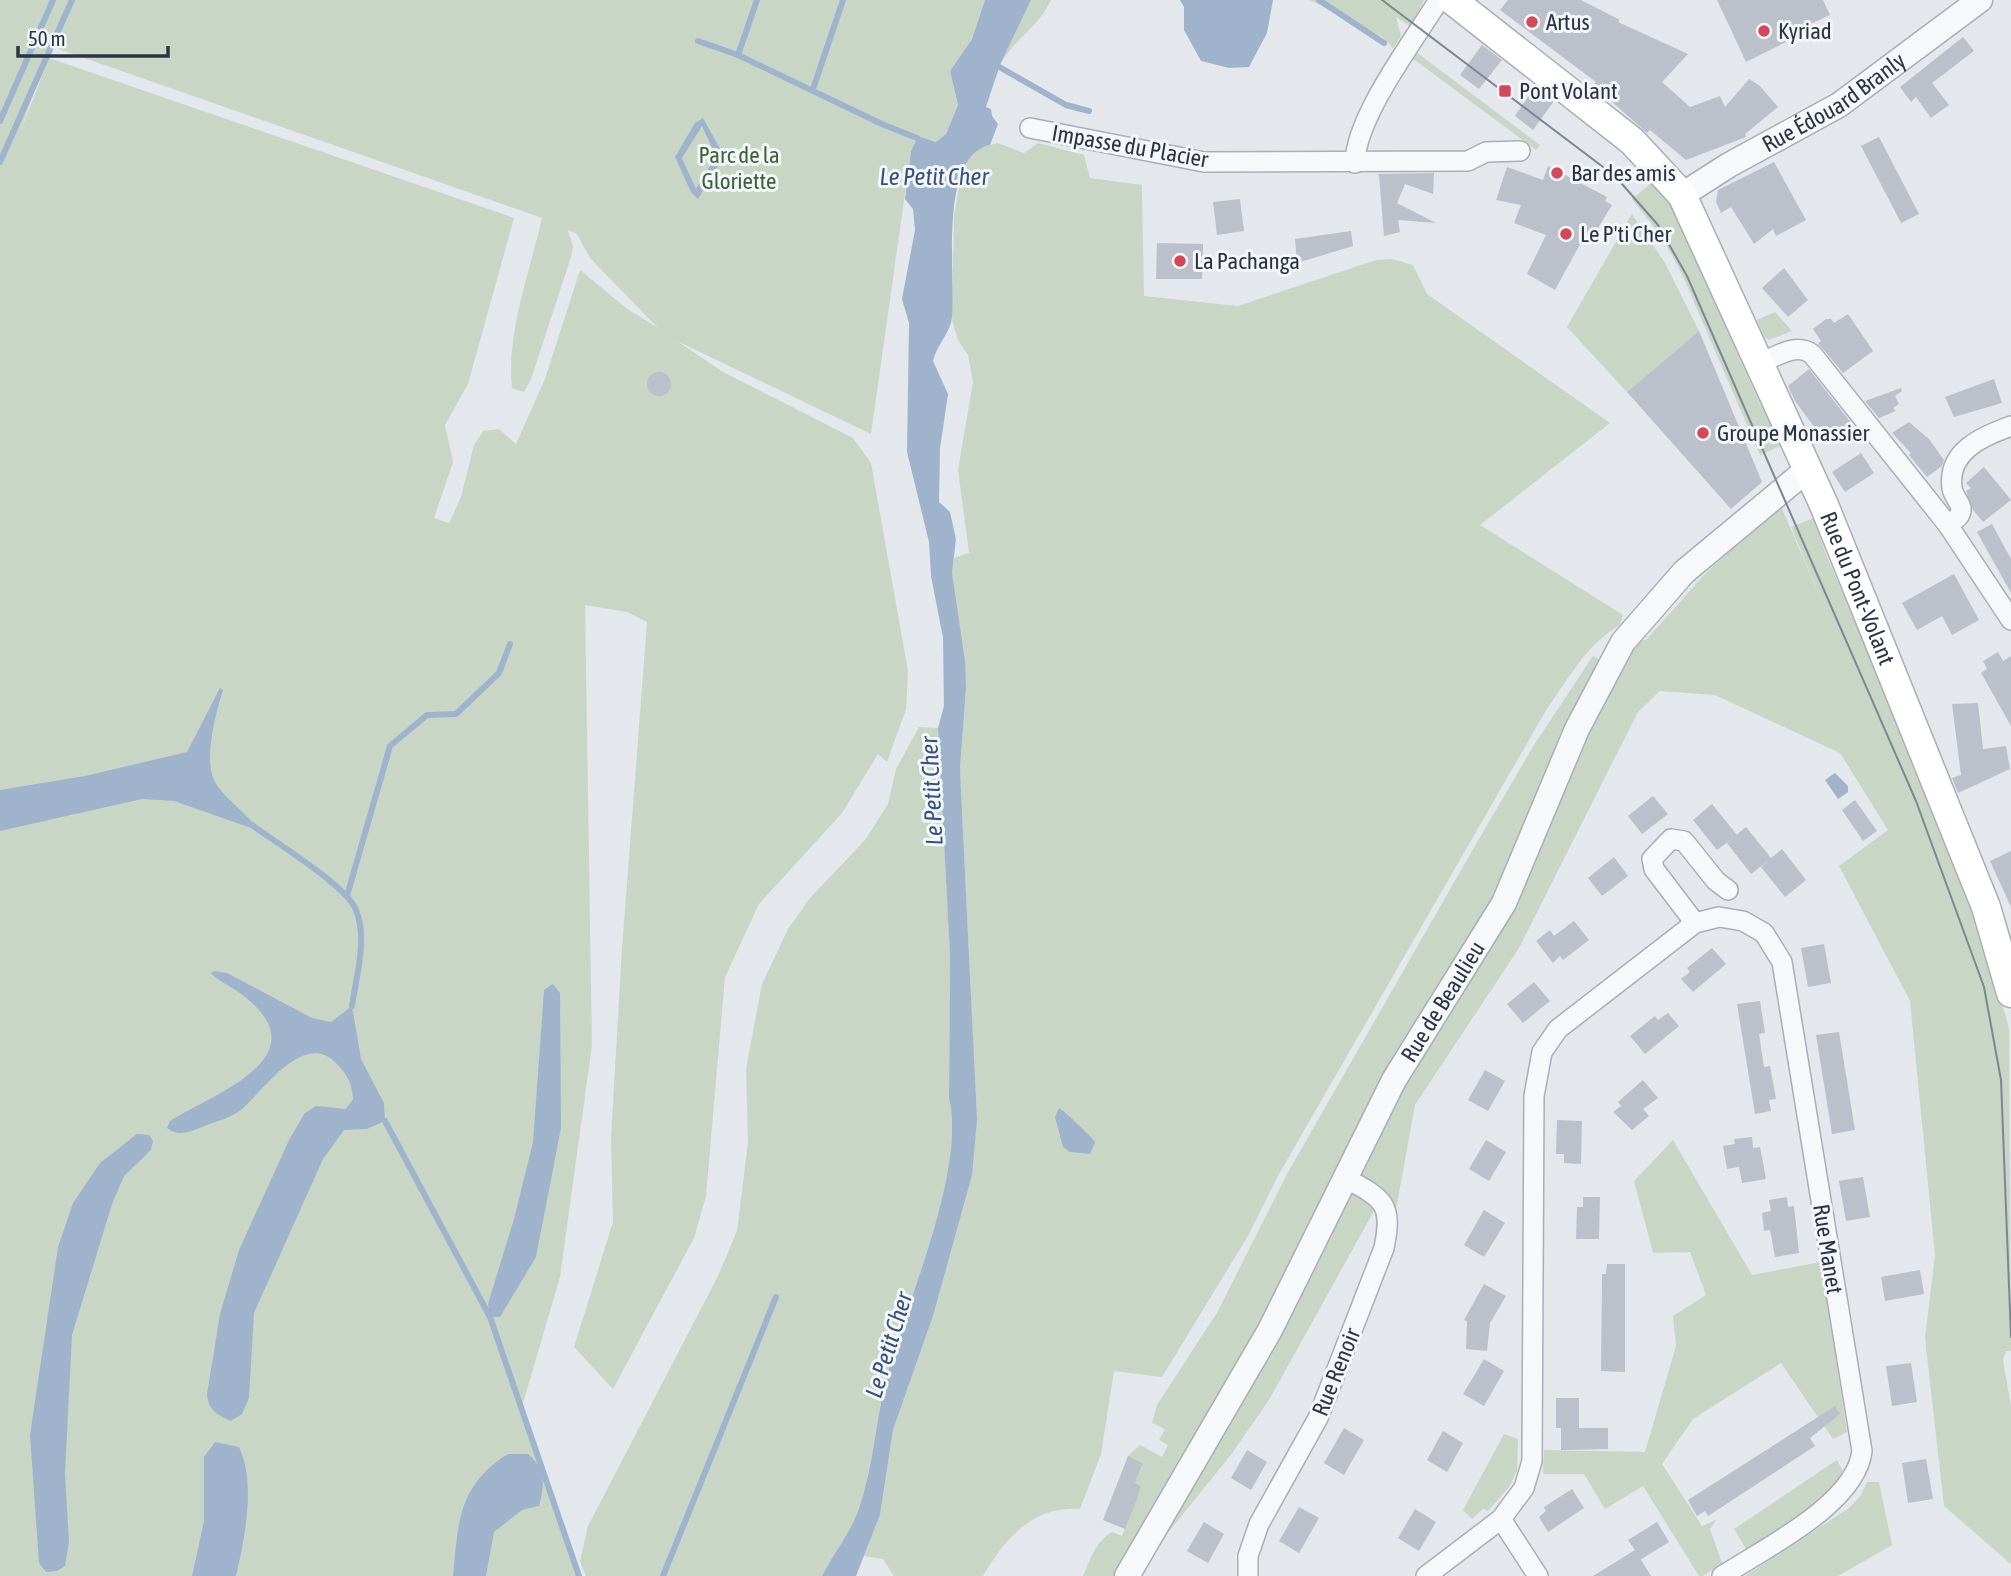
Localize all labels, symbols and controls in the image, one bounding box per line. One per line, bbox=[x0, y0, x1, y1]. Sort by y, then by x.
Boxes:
place label: Artus bbox=[1546, 9, 1590, 35]
scale bar bbox=[18, 14, 168, 58]
marker: Artus bbox=[1524, 14, 1540, 30]
place label: Kyriad bbox=[1778, 18, 1832, 44]
marker: Kyriad bbox=[1756, 23, 1772, 39]
text: 50 m bbox=[28, 26, 66, 50]
street label: Rue Édouard Branly bbox=[1758, 47, 1910, 157]
place label: Pont Volant bbox=[1519, 78, 1618, 104]
marker: Pont Volant bbox=[1497, 83, 1513, 99]
street label: Impasse du Placier bbox=[1050, 119, 1211, 173]
park label: Parc de la Gloriette bbox=[698, 142, 780, 194]
place label: Bar des amis bbox=[1571, 160, 1676, 186]
water label: Le Petit Cher bbox=[880, 163, 989, 190]
marker: Bar des amis bbox=[1549, 165, 1565, 181]
place label: Le P'ti Cher bbox=[1580, 221, 1673, 247]
marker: Le P'ti Cher bbox=[1558, 226, 1574, 242]
place label: La Pachanga bbox=[1194, 248, 1300, 274]
marker: La Pachanga bbox=[1172, 253, 1188, 269]
place label: Groupe Monassier bbox=[1717, 420, 1870, 446]
marker: Groupe Monassier bbox=[1695, 425, 1711, 441]
street label: Rue du Pont-Volant bbox=[1815, 508, 1900, 669]
water label: Le Petit Cher bbox=[915, 735, 948, 846]
street label: Rue de Beaulieu bbox=[1396, 937, 1490, 1067]
street label: Rue Manet bbox=[1808, 1202, 1848, 1296]
water label: Le Petit Cher bbox=[860, 1288, 918, 1401]
street label: Rue Renoir bbox=[1307, 1323, 1366, 1420]

